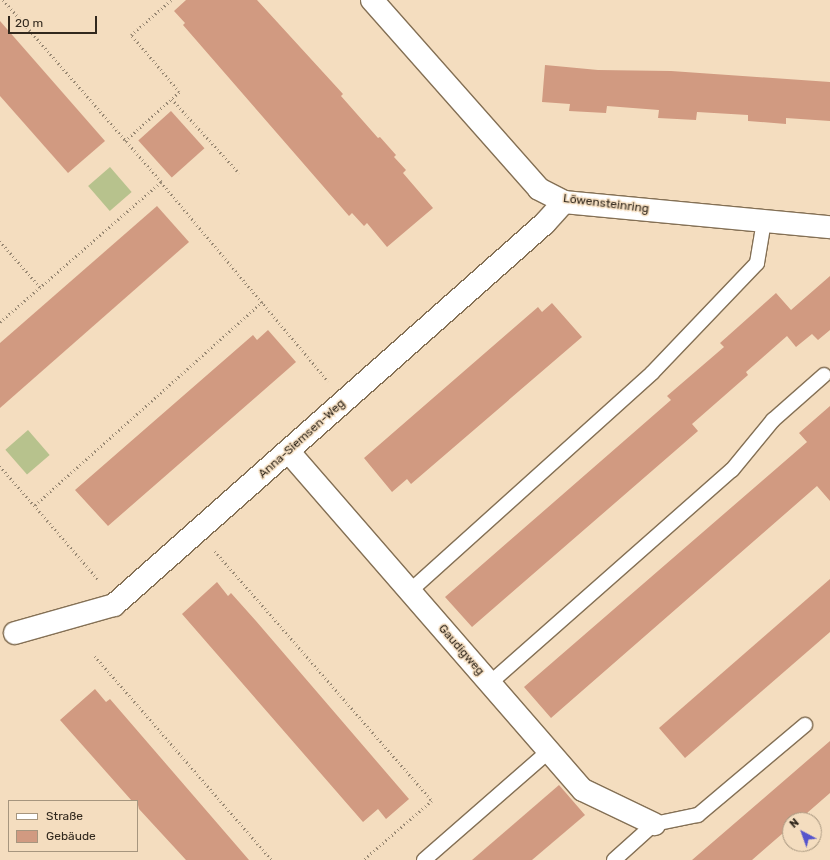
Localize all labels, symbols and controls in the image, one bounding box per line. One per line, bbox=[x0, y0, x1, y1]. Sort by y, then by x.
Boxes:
scale bar bbox=[10, 8, 99, 34]
text: 20 m bbox=[15, 16, 43, 30]
street label: Löwensteinring bbox=[562, 192, 650, 216]
street label: Anna-Siemsen-Weg bbox=[256, 396, 348, 482]
street label: Gaudigweg bbox=[435, 622, 487, 678]
legend bbox=[8, 800, 138, 852]
text: Straße bbox=[46, 809, 83, 823]
north arrow bbox=[782, 812, 822, 852]
text: N bbox=[787, 816, 802, 831]
text: Gebäude bbox=[46, 829, 96, 843]

